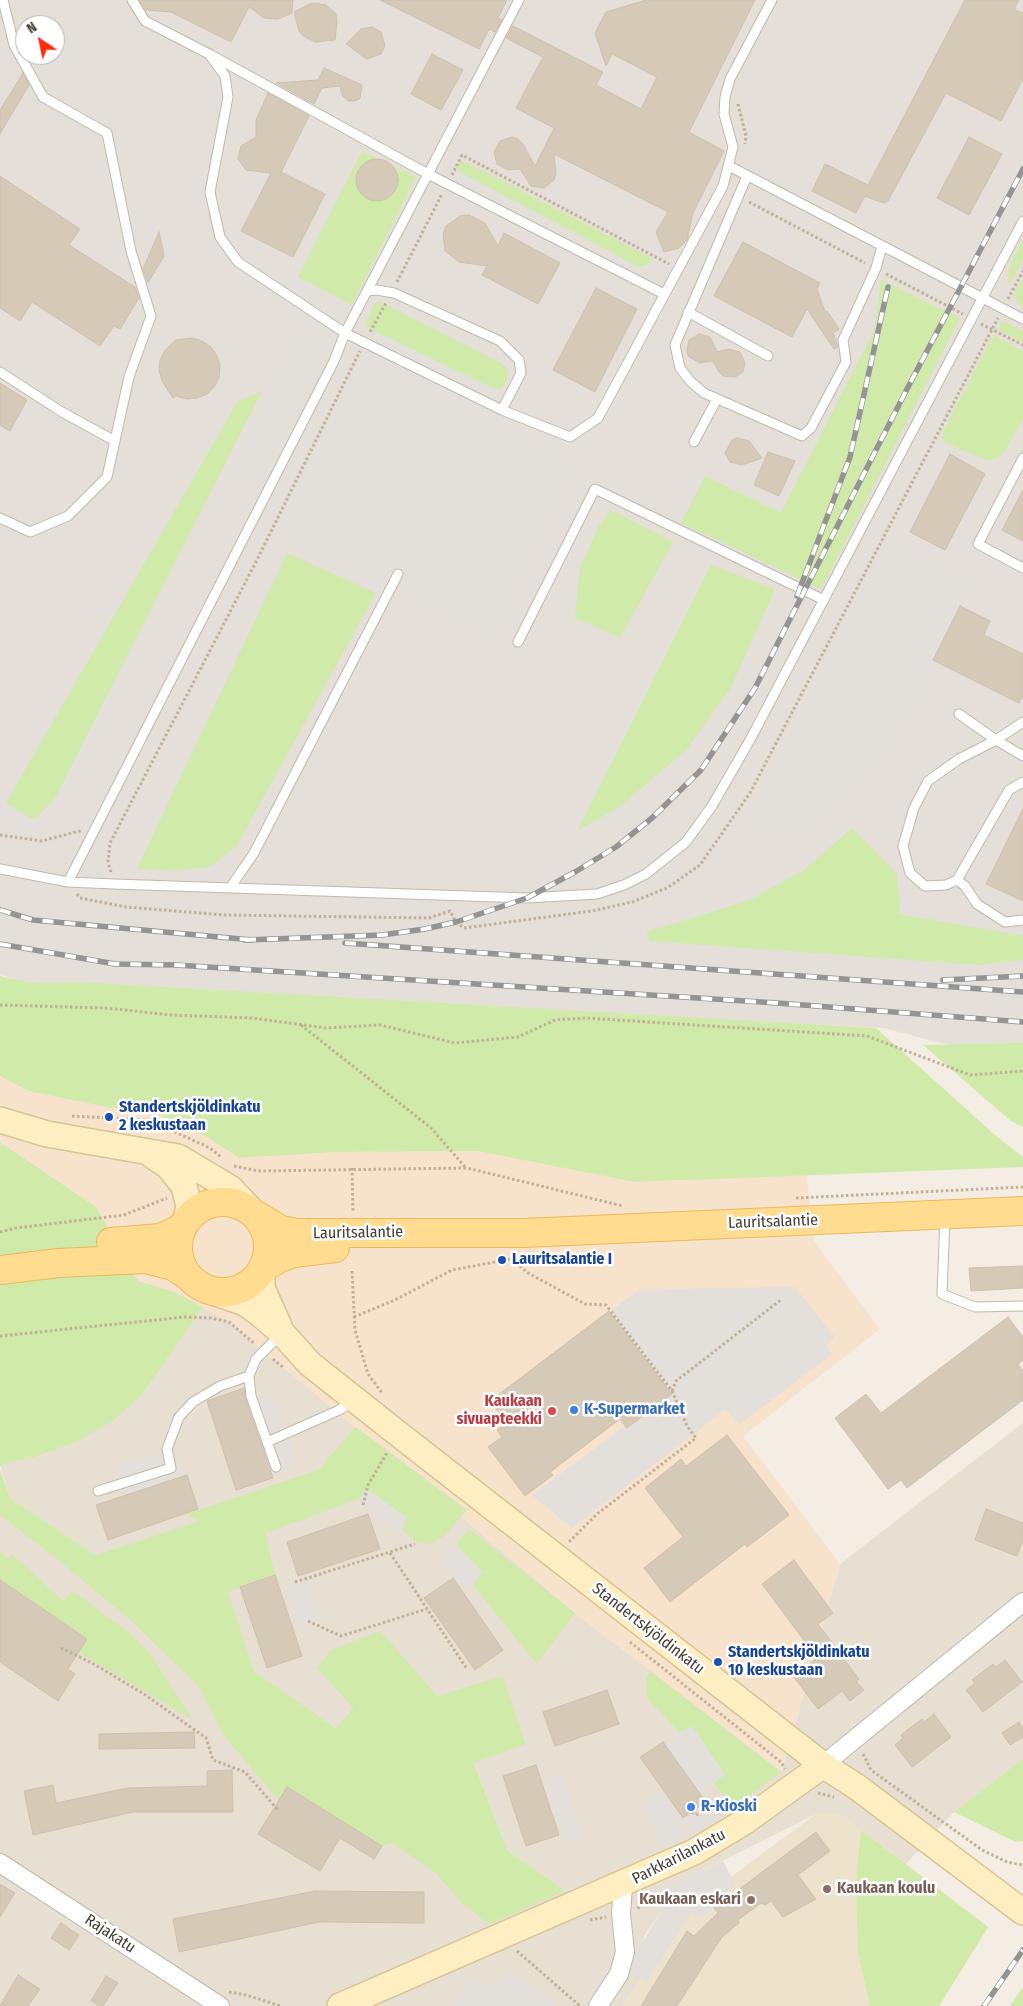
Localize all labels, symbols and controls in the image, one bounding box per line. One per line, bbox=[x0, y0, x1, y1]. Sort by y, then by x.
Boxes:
north arrow bbox=[15, 15, 65, 65]
text: N bbox=[24, 19, 40, 37]
place label: Standertskjöldinkatu 2 keskustaan bbox=[119, 1098, 261, 1136]
marker: Standertskjöldinkatu 2 keskustaan bbox=[103, 1111, 115, 1123]
street label: Lauritsalantie bbox=[728, 1211, 818, 1233]
street label: Lauritsalantie bbox=[313, 1223, 403, 1243]
place label: Lauritsalantie I bbox=[512, 1250, 612, 1270]
marker: Lauritsalantie I bbox=[496, 1254, 508, 1266]
place label: Kaukaan sivuapteekki bbox=[456, 1392, 542, 1430]
place label: K-Supermarket bbox=[584, 1400, 685, 1420]
marker: K-Supermarket bbox=[568, 1404, 580, 1416]
marker: Kaukaan sivuapteekki bbox=[546, 1405, 558, 1417]
street label: Standertskjöldinkatu bbox=[588, 1579, 708, 1679]
place label: Standertskjöldinkatu 10 keskustaan bbox=[728, 1643, 870, 1681]
marker: Standertskjöldinkatu 10 keskustaan bbox=[712, 1656, 724, 1668]
place label: R-Kioski bbox=[701, 1797, 757, 1817]
marker: R-Kioski bbox=[685, 1801, 697, 1813]
street label: Parkkarilankatu bbox=[629, 1825, 729, 1889]
place label: Kaukaan koulu bbox=[837, 1879, 935, 1899]
marker: Kaukaan koulu bbox=[821, 1883, 833, 1895]
place label: Kaukaan eskari bbox=[639, 1890, 741, 1910]
marker: Kaukaan eskari bbox=[745, 1894, 757, 1906]
street label: Rajakatu bbox=[81, 1910, 139, 1958]

